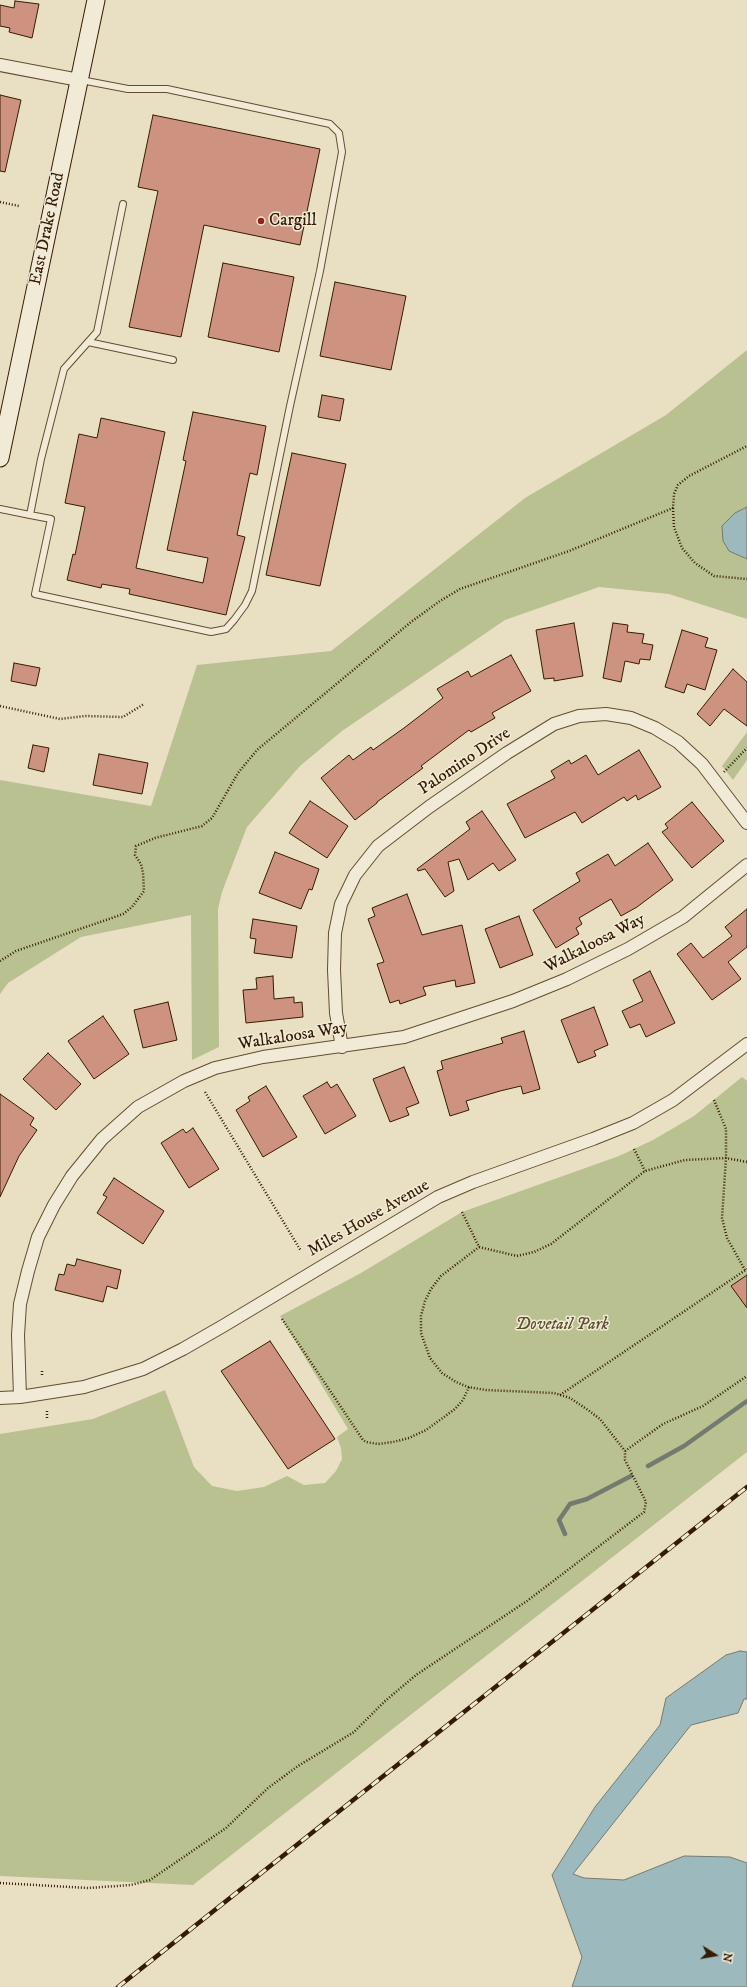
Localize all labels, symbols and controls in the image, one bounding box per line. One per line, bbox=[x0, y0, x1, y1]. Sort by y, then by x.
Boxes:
street label: East Drake Road bbox=[26, 171, 70, 287]
place label: Cargill bbox=[269, 211, 317, 231]
marker: Cargill bbox=[256, 216, 266, 226]
street label: Palomino Drive bbox=[415, 724, 515, 800]
street label: Walkaloosa Way bbox=[541, 910, 649, 978]
street label: Walkaloosa Way bbox=[237, 1018, 349, 1056]
street label: Miles House Avenue bbox=[304, 1176, 434, 1262]
park label: Dovetail Park bbox=[515, 1315, 609, 1335]
north arrow bbox=[695, 1935, 735, 1975]
text: N bbox=[719, 1952, 735, 1963]

